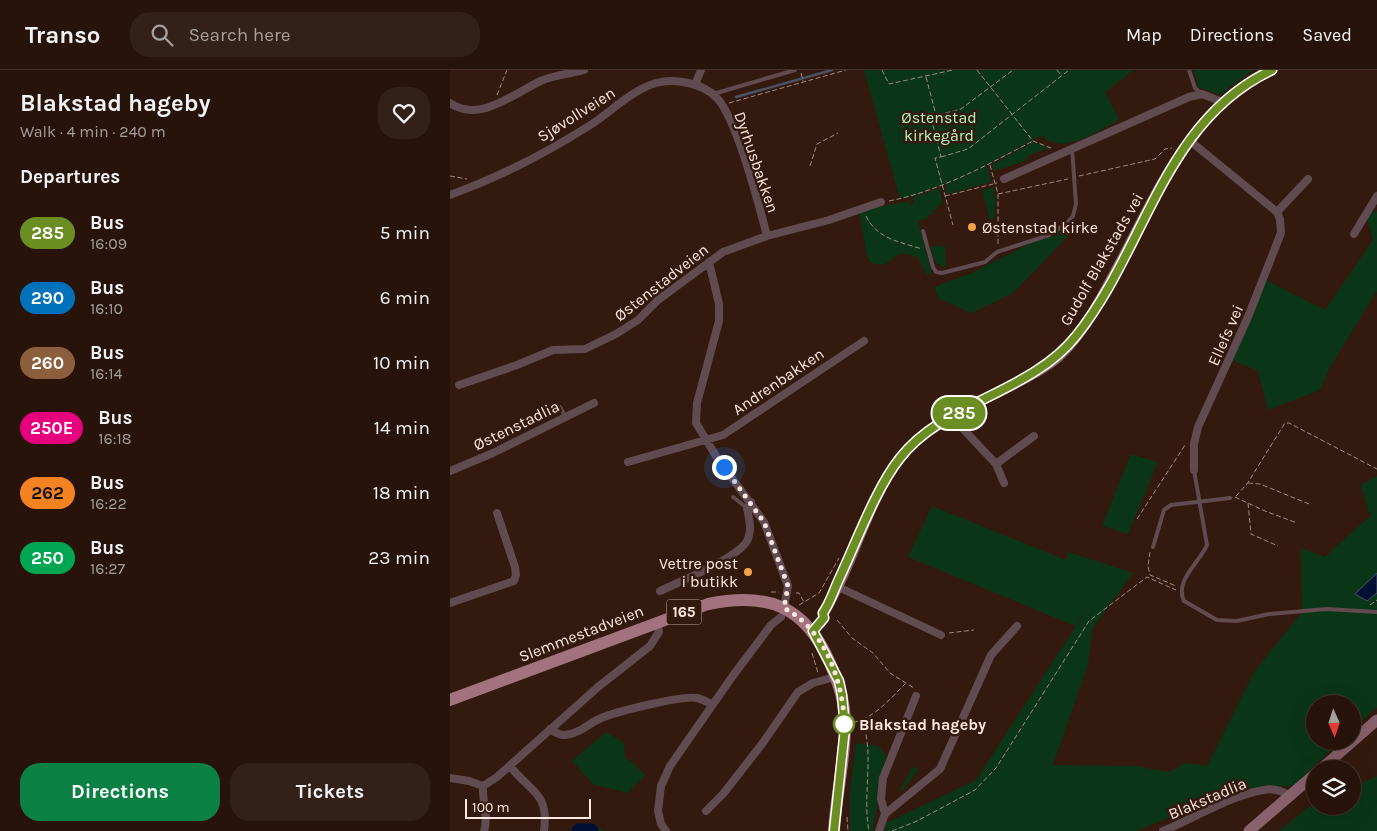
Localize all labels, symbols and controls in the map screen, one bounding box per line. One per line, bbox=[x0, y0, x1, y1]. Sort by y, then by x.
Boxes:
search box bbox=[130, 12, 480, 57]
text: Transo bbox=[25, 21, 100, 49]
icon: search bbox=[148, 21, 176, 49]
text: Search here bbox=[188, 24, 291, 46]
text: Map bbox=[1126, 24, 1162, 46]
text: Directions bbox=[1190, 24, 1274, 46]
text: Saved bbox=[1302, 24, 1352, 46]
street label: Sjøvollveien bbox=[534, 83, 619, 146]
button: heart bbox=[378, 87, 430, 139]
text: Blakstad hageby bbox=[20, 89, 211, 117]
park label: Østenstad kirkegård bbox=[901, 108, 977, 145]
street label: Dyrhusbakken bbox=[730, 109, 783, 215]
text: Walk · 4 min · 240 m bbox=[20, 122, 166, 141]
text: Departures bbox=[20, 166, 120, 188]
street label: Gudolf Blakstads vei bbox=[1056, 189, 1147, 329]
text: Bus bbox=[90, 212, 124, 234]
place label: Østenstad kirke bbox=[982, 218, 1098, 237]
marker: Østenstad kirke bbox=[966, 221, 978, 233]
text: 285 bbox=[31, 222, 64, 244]
text: 5 min bbox=[380, 222, 430, 244]
text: 16:09 bbox=[90, 234, 127, 253]
street label: Østenstadveien bbox=[610, 240, 712, 325]
text: Bus bbox=[90, 277, 124, 299]
text: 290 bbox=[31, 287, 64, 309]
text: 6 min bbox=[380, 287, 430, 309]
text: 16:10 bbox=[90, 299, 123, 318]
street label: Ellefs vei bbox=[1204, 302, 1247, 369]
text: Bus bbox=[90, 342, 124, 364]
street label: Andrenbakken bbox=[729, 344, 828, 419]
text: 260 bbox=[31, 352, 64, 374]
text: 10 min bbox=[373, 352, 430, 374]
text: 16:14 bbox=[90, 364, 122, 383]
street label: Østenstadlia bbox=[470, 396, 562, 454]
line badge: 285 bbox=[930, 397, 988, 429]
text: 285 bbox=[942, 402, 976, 424]
text: Bus bbox=[98, 407, 133, 429]
text: 250E bbox=[30, 417, 73, 439]
text: 14 min bbox=[374, 417, 430, 439]
text: 16:18 bbox=[98, 429, 132, 448]
your location bbox=[712, 455, 737, 480]
text: Bus bbox=[90, 472, 124, 494]
text: 262 bbox=[31, 482, 64, 504]
text: 18 min bbox=[373, 482, 430, 504]
text: 16:22 bbox=[90, 494, 127, 513]
text: Bus bbox=[90, 537, 124, 559]
text: 250 bbox=[31, 547, 64, 569]
text: 23 min bbox=[368, 547, 430, 569]
place label: Vettre post i butikk bbox=[659, 554, 738, 591]
text: 16:27 bbox=[90, 559, 125, 578]
marker: Vettre post i butikk bbox=[742, 566, 754, 578]
road number: 165 bbox=[666, 600, 702, 624]
street label: Slemmestadveien bbox=[516, 601, 646, 666]
north arrow bbox=[1306, 695, 1361, 750]
map controls bbox=[1306, 695, 1361, 815]
marker: Blakstad hageby bbox=[833, 713, 855, 735]
place label: Blakstad hageby bbox=[859, 715, 986, 734]
button: layers bbox=[1306, 760, 1361, 815]
button: Directions bbox=[20, 763, 220, 821]
button: Tickets bbox=[230, 763, 430, 821]
street label: Blakstadlia bbox=[1165, 773, 1249, 823]
scale bar bbox=[465, 796, 591, 819]
text: 100 m bbox=[472, 799, 510, 816]

